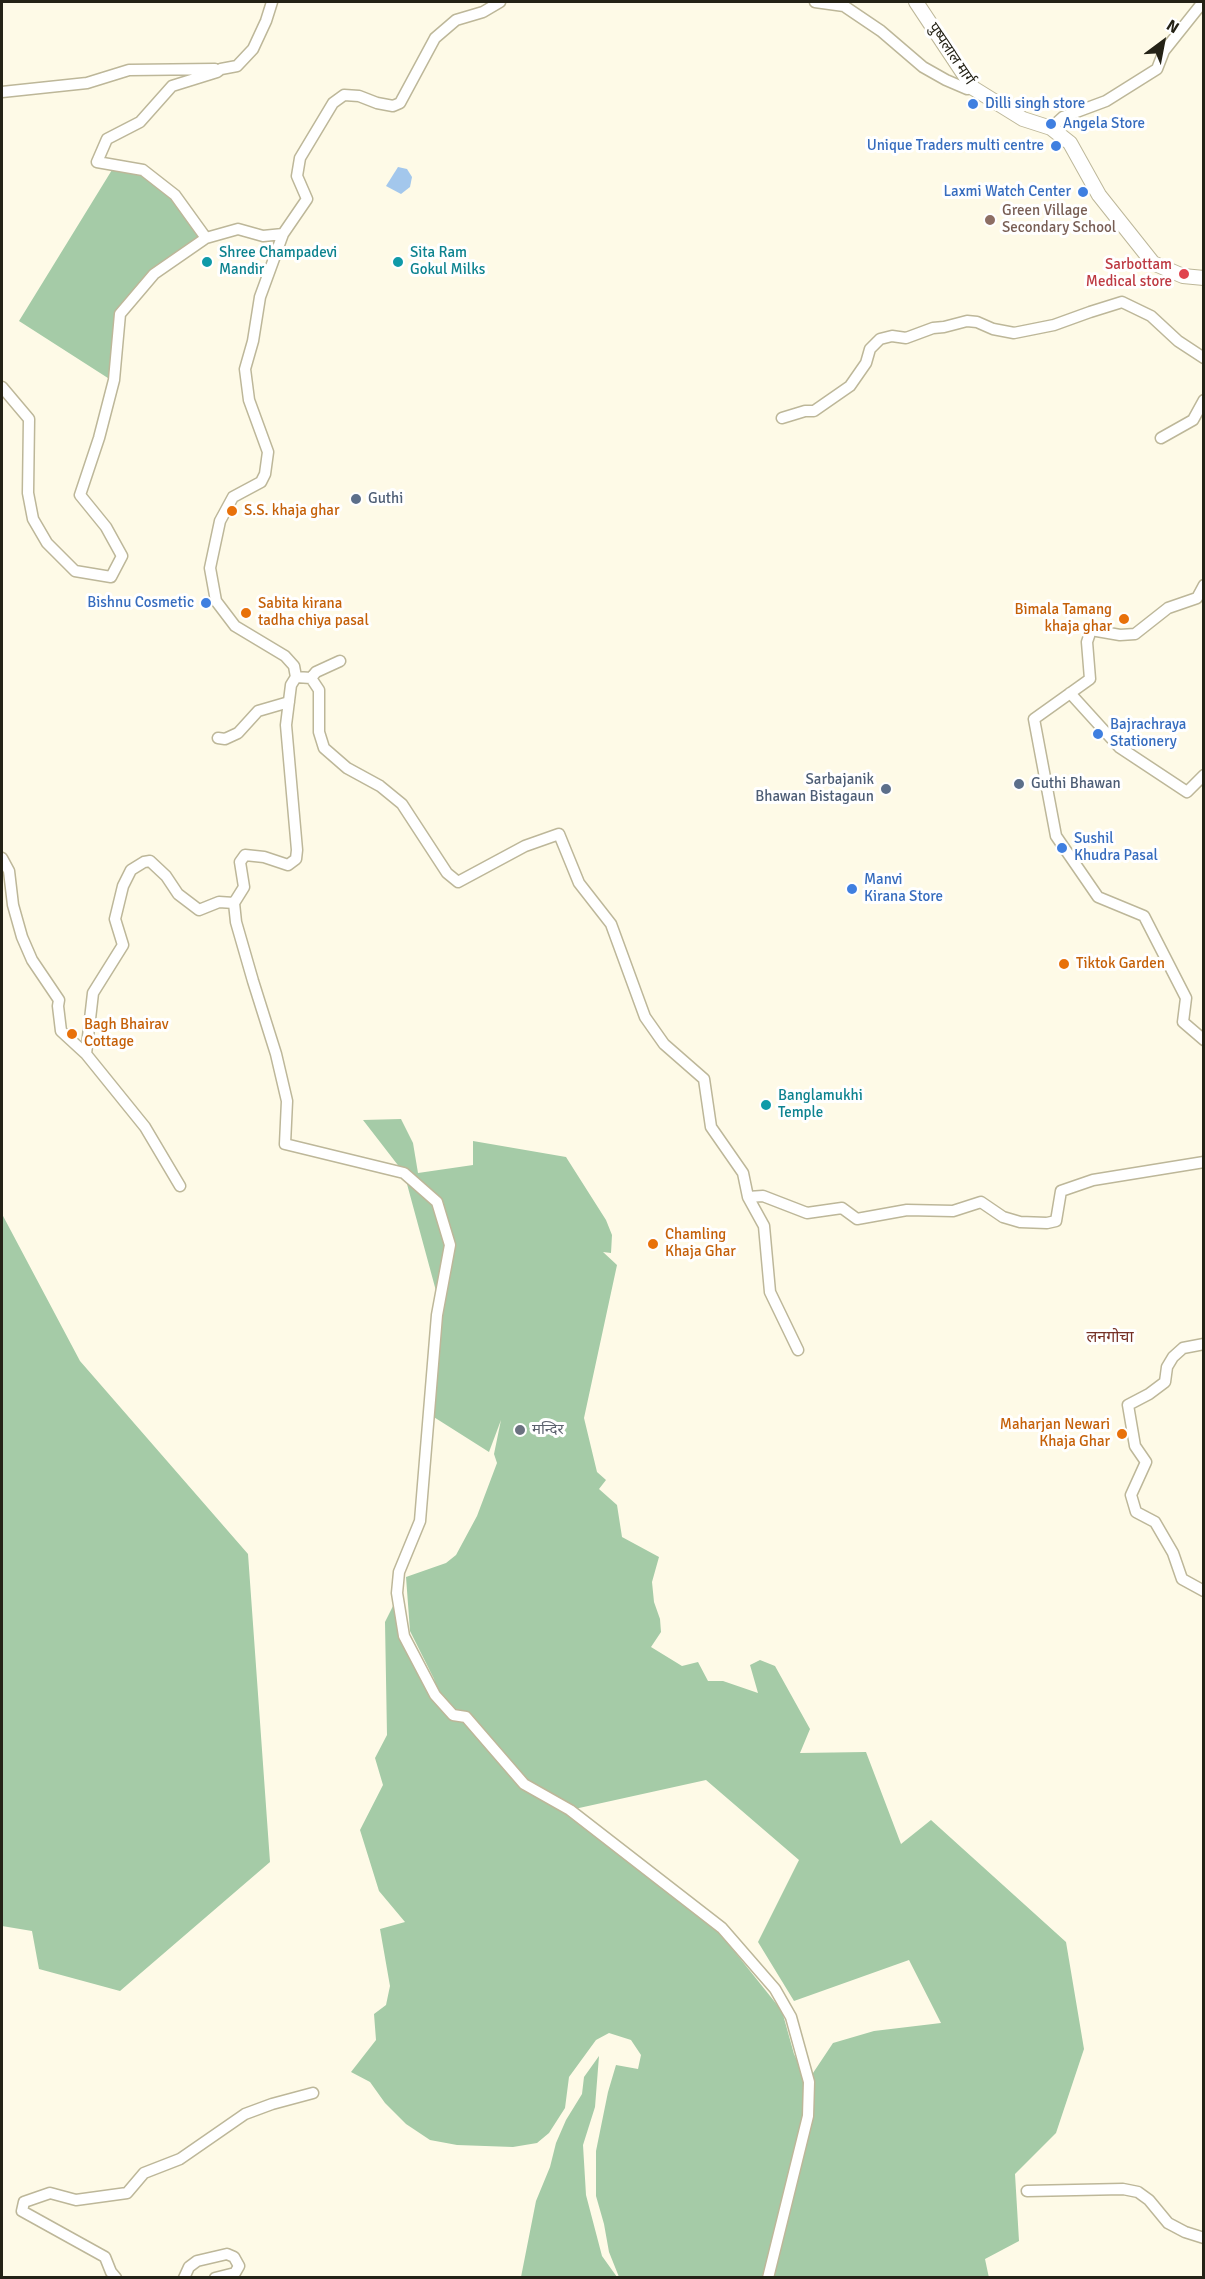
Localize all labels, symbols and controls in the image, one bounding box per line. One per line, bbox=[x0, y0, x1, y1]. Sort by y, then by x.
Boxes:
north arrow bbox=[1133, 12, 1193, 72]
text: N bbox=[1163, 15, 1183, 38]
street label: पुष्पलाल मार्ग bbox=[924, 20, 978, 88]
place label: Dilli singh store bbox=[985, 95, 1085, 113]
marker: Dilli singh store bbox=[966, 97, 980, 111]
place label: Angela Store bbox=[1063, 115, 1145, 133]
marker: Angela Store bbox=[1044, 117, 1058, 131]
place label: Unique Traders multi centre bbox=[867, 137, 1044, 155]
marker: Unique Traders multi centre bbox=[1049, 139, 1063, 153]
place label: Laxmi Watch Center bbox=[943, 183, 1071, 201]
marker: Laxmi Watch Center bbox=[1076, 185, 1090, 199]
place label: Green Village Secondary School bbox=[1002, 202, 1116, 237]
marker: Green Village Secondary School bbox=[983, 213, 997, 227]
place label: Shree Champadevi Mandir bbox=[219, 244, 337, 279]
place label: Sita Ram Gokul Milks bbox=[410, 244, 485, 279]
marker: Shree Champadevi Mandir bbox=[200, 255, 214, 269]
marker: Sita Ram Gokul Milks bbox=[391, 255, 405, 269]
place label: Sarbottam Medical store bbox=[1086, 256, 1172, 291]
marker: Sarbottam Medical store bbox=[1177, 267, 1191, 281]
place label: Guthi bbox=[368, 490, 403, 508]
marker: Guthi bbox=[349, 492, 363, 506]
place label: S.S. khaja ghar bbox=[244, 502, 339, 520]
marker: S.S. khaja ghar bbox=[225, 504, 239, 518]
place label: Bishnu Cosmetic bbox=[87, 594, 194, 612]
place label: Sabita kirana tadha chiya pasal bbox=[258, 595, 369, 630]
marker: Bishnu Cosmetic bbox=[199, 596, 213, 610]
place label: Bimala Tamang khaja ghar bbox=[1014, 601, 1112, 636]
marker: Sabita kirana tadha chiya pasal bbox=[239, 606, 253, 620]
marker: Bimala Tamang khaja ghar bbox=[1117, 612, 1131, 626]
place label: Bajrachraya Stationery bbox=[1110, 716, 1186, 751]
marker: Bajrachraya Stationery bbox=[1091, 727, 1105, 741]
place label: Sarbajanik Bhawan Bistagaun bbox=[755, 771, 874, 806]
place label: Guthi Bhawan bbox=[1031, 775, 1121, 793]
marker: Guthi Bhawan bbox=[1012, 777, 1026, 791]
marker: Sarbajanik Bhawan Bistagaun bbox=[879, 782, 893, 796]
place label: Sushil Khudra Pasal bbox=[1074, 830, 1158, 865]
marker: Sushil Khudra Pasal bbox=[1055, 841, 1069, 855]
place label: Manvi Kirana Store bbox=[864, 871, 943, 906]
marker: Manvi Kirana Store bbox=[845, 882, 859, 896]
place label: Tiktok Garden bbox=[1076, 955, 1165, 973]
marker: Tiktok Garden bbox=[1057, 957, 1071, 971]
place label: Bagh Bhairav Cottage bbox=[84, 1016, 169, 1051]
marker: Bagh Bhairav Cottage bbox=[65, 1027, 79, 1041]
place label: Banglamukhi Temple bbox=[778, 1087, 863, 1122]
marker: Banglamukhi Temple bbox=[759, 1098, 773, 1112]
place label: Chamling Khaja Ghar bbox=[665, 1226, 736, 1261]
marker: Chamling Khaja Ghar bbox=[646, 1237, 660, 1251]
district label: लनगोचा bbox=[1086, 1328, 1134, 1348]
place label: Maharjan Newari Khaja Ghar bbox=[1000, 1416, 1110, 1451]
place label: मन्दिर bbox=[532, 1421, 564, 1439]
marker: मन्दिर bbox=[513, 1423, 527, 1437]
marker: Maharjan Newari Khaja Ghar bbox=[1115, 1427, 1129, 1441]

